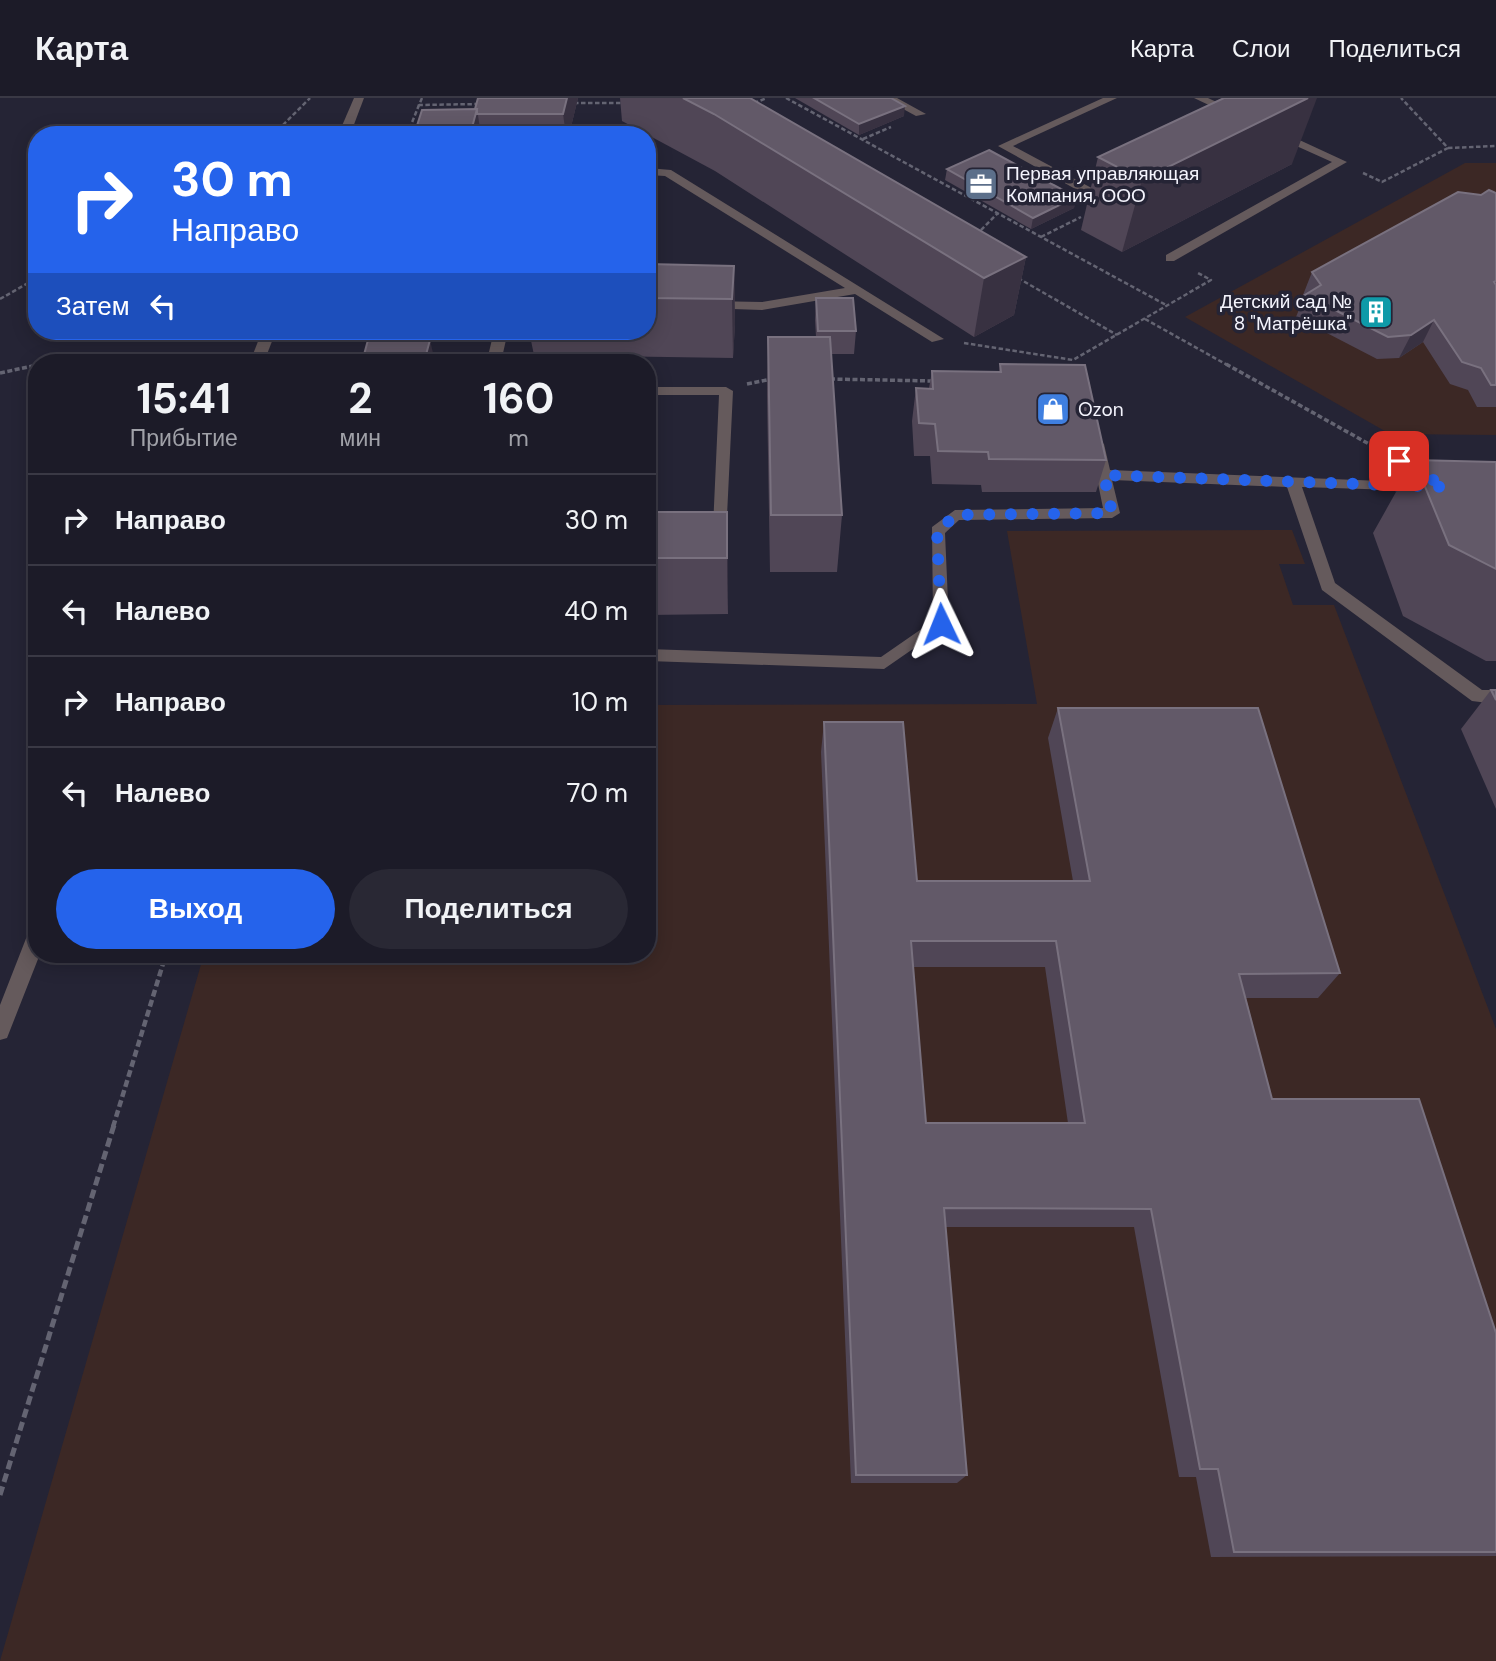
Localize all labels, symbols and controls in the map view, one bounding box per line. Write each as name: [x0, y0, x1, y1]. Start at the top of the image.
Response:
text: Карта: [35, 27, 128, 70]
text: Карта: [1130, 33, 1194, 64]
text: Слои: [1232, 33, 1290, 64]
text: Поделиться: [1328, 33, 1461, 64]
text: 30 m: [171, 147, 293, 211]
icon: right: [56, 154, 147, 245]
place label: Первая управляющая Компания, ООО: [1006, 161, 1199, 208]
office icon: Первая управляющая Компания, ООО: [962, 165, 1000, 203]
text: Направо: [171, 209, 299, 251]
icon: left: [144, 287, 182, 325]
text: Затем: [56, 289, 130, 323]
place label: Детский сад № 8 "Матрёшка": [1220, 289, 1352, 336]
building icon: Детский сад № 8 "Матрёшка": [1357, 293, 1395, 331]
text: 15:41: [136, 371, 231, 426]
text: 2: [348, 371, 372, 426]
text: 160: [483, 371, 554, 426]
shop icon: Ozon: [1034, 390, 1072, 428]
place label: Ozon: [1078, 397, 1124, 422]
text: Прибытие: [130, 423, 238, 453]
text: мин: [340, 423, 381, 453]
text: m: [508, 423, 529, 453]
pin: [1369, 431, 1429, 491]
icon: arrive: [1380, 442, 1418, 480]
icon: right: [56, 501, 94, 539]
text: Направо: [115, 503, 226, 537]
text: 30 m: [565, 503, 628, 537]
position arrow: [904, 587, 978, 661]
icon: left: [56, 592, 94, 630]
text: Налево: [115, 594, 210, 628]
text: 40 m: [564, 594, 628, 628]
icon: right: [56, 683, 94, 721]
text: Направо: [115, 685, 226, 719]
text: 10 m: [572, 685, 628, 719]
icon: left: [56, 774, 94, 812]
text: Налево: [115, 776, 210, 810]
text: 70 m: [567, 776, 628, 810]
button: Выход: [56, 869, 335, 949]
button: Поделиться: [349, 869, 628, 949]

